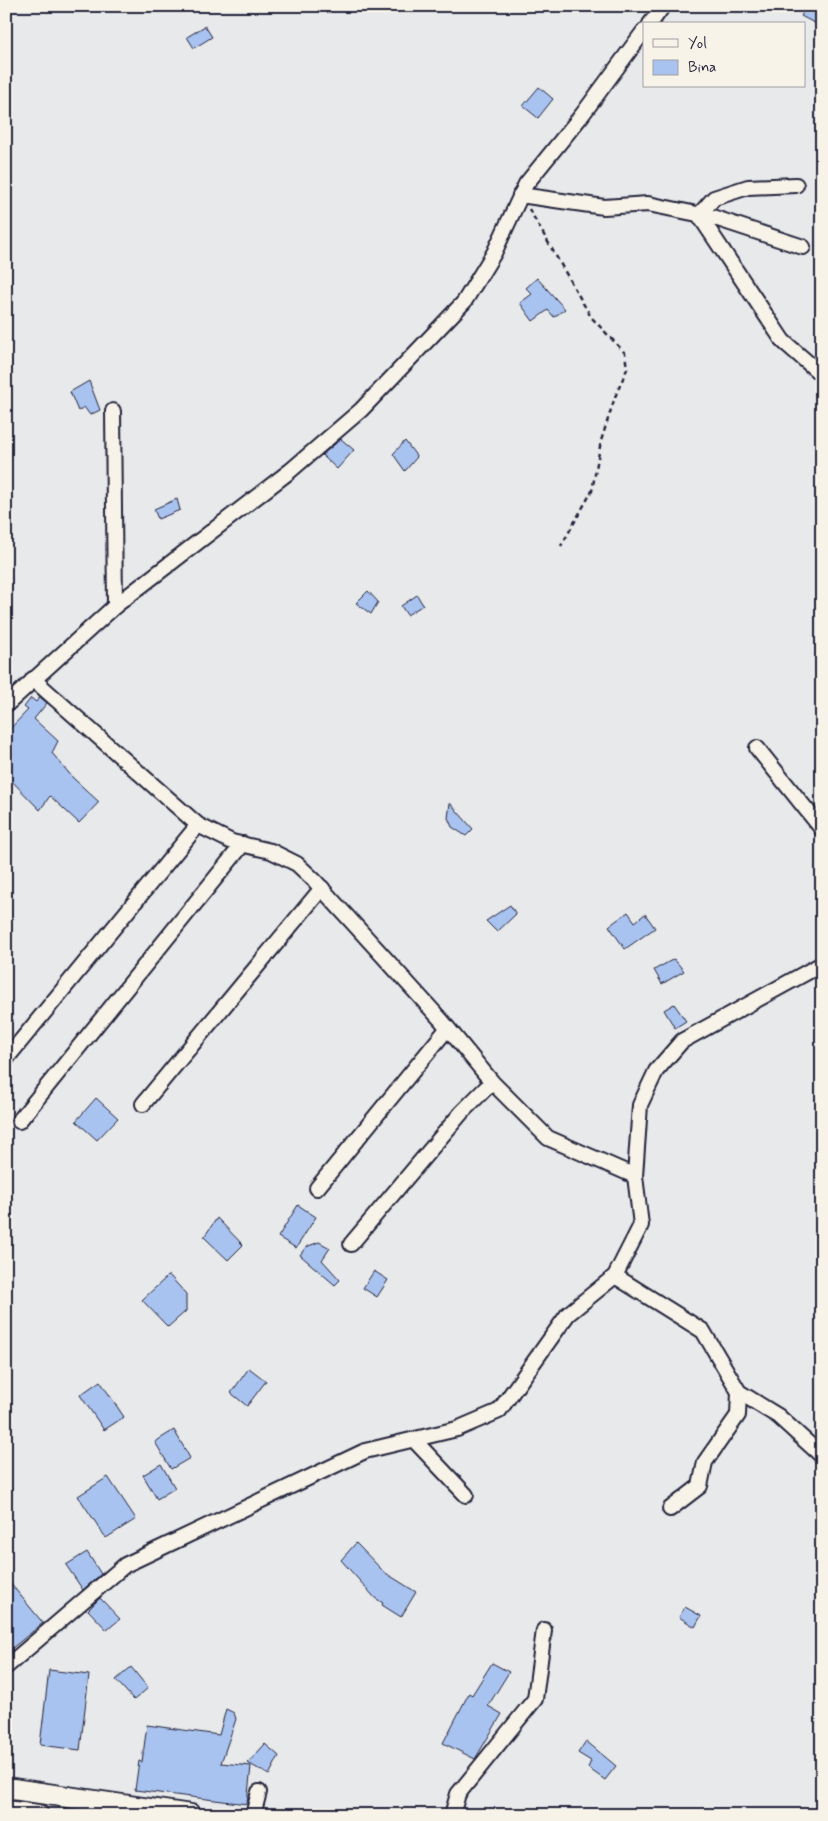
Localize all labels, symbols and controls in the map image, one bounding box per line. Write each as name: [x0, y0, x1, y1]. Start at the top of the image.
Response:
legend: [643, 22, 806, 88]
text: Yol: [688, 34, 707, 54]
text: Bina: [688, 58, 716, 78]

